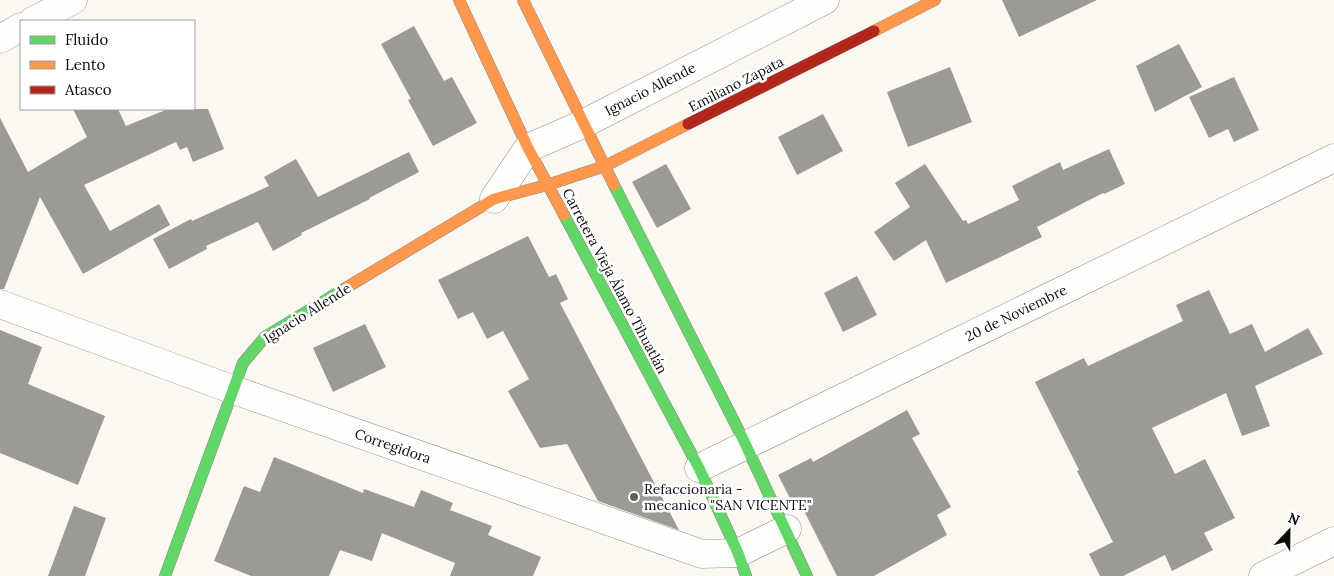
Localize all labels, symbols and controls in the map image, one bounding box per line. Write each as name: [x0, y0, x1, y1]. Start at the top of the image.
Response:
legend: [20, 20, 195, 110]
text: Fluido: [65, 30, 108, 49]
street label: Emiliano Zapata: [685, 52, 787, 116]
text: Lento: [65, 55, 106, 74]
street label: Ignacio Allende: [602, 58, 699, 120]
text: Atasco: [64, 80, 112, 99]
street label: Carretera Vieja Álamo Tihuatlán: [558, 185, 672, 377]
street label: Ignacio Allende: [260, 279, 354, 347]
street label: 20 de Noviembre: [962, 280, 1070, 345]
street label: Corregidora: [353, 425, 433, 467]
place label: Refaccionaria - mecanico "SAN VICENTE": [644, 480, 812, 514]
marker: Refaccionaria - mecanico "SAN VICENTE": [628, 491, 640, 503]
north arrow: [1264, 506, 1314, 556]
text: N: [1285, 509, 1302, 529]

